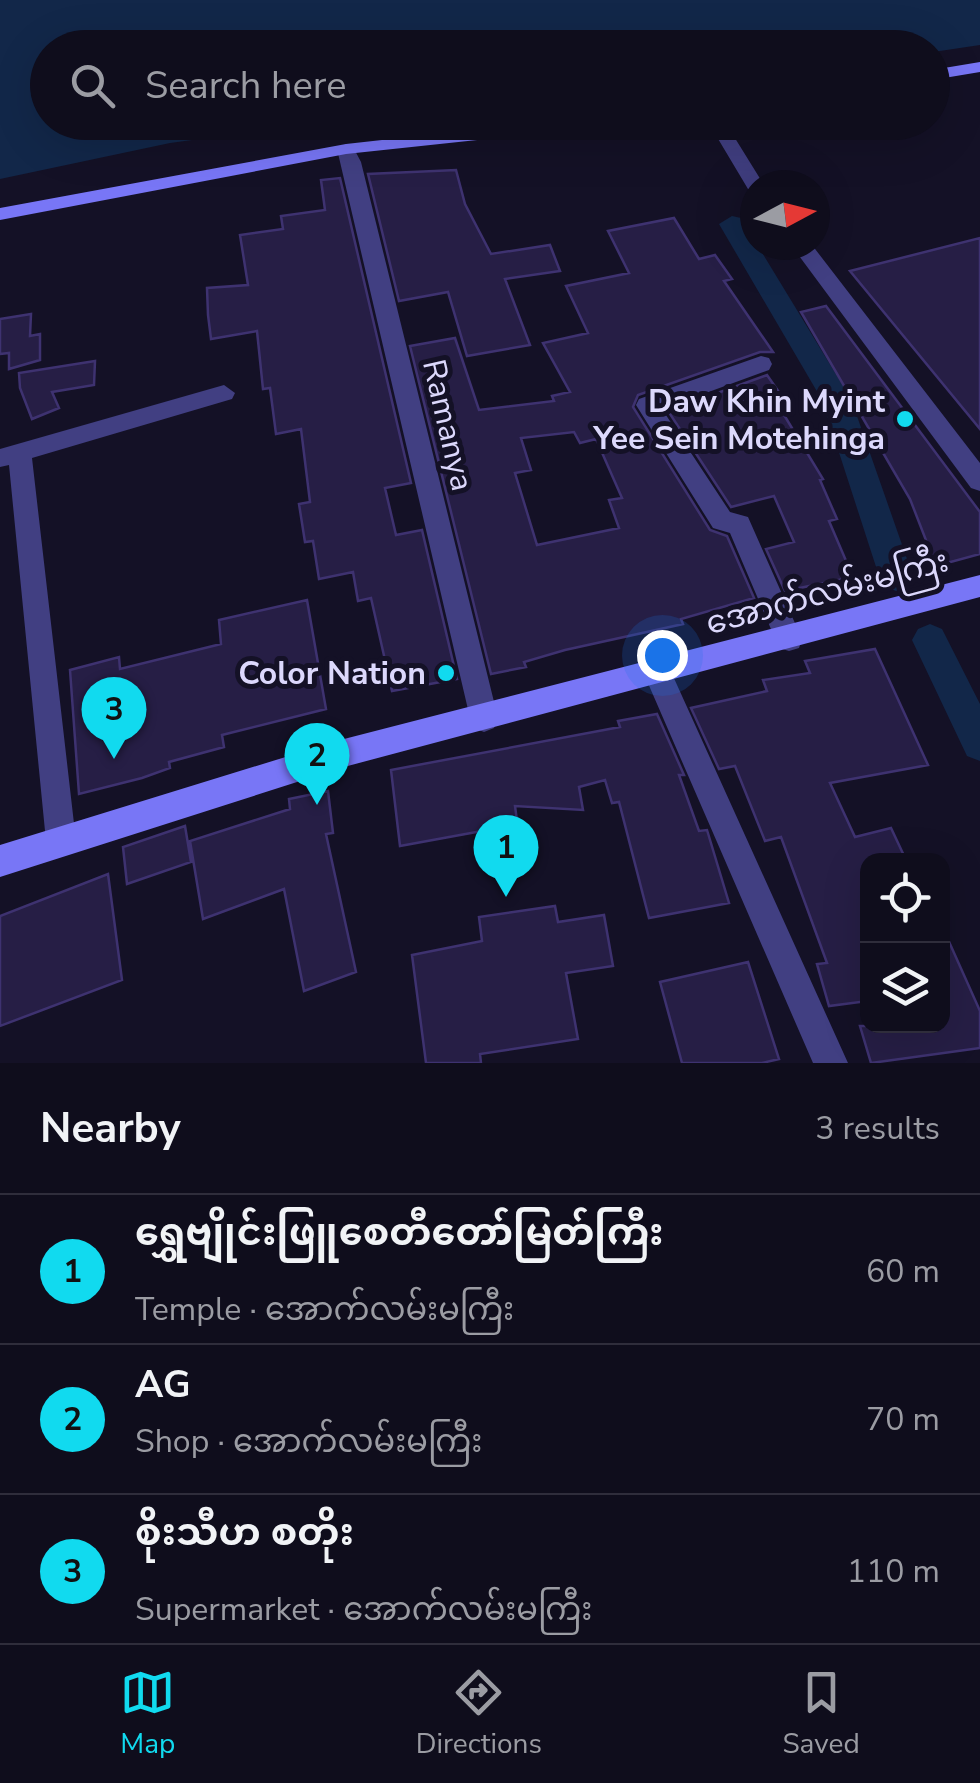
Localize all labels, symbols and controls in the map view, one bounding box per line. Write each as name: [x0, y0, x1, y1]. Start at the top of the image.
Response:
search box: [30, 30, 950, 140]
icon: search: [65, 58, 120, 113]
text: Search here: [145, 60, 346, 111]
north arrow: [740, 170, 830, 260]
street label: Ramanya: [412, 355, 484, 495]
place label: Daw Khin Myint Yee Sein Motehinga: [593, 380, 886, 460]
marker: Daw Khin Myint Yee Sein Motehinga: [894, 408, 916, 430]
street label: အောက်လမ်းမကြီး: [701, 537, 954, 649]
your location: [637, 630, 688, 681]
place label: Color Nation: [238, 652, 426, 695]
marker: Color Nation: [435, 662, 457, 684]
pin: 3: [82, 676, 146, 759]
pin: 2: [284, 722, 350, 805]
pin: 1: [474, 814, 538, 897]
map controls: [860, 853, 950, 1033]
button: locate: [860, 853, 950, 943]
button: layers: [860, 943, 950, 1033]
text: Nearby: [40, 1100, 181, 1157]
text: 3 results: [815, 1107, 940, 1150]
text: ရွှေဗျိုင်းဖြူစေတီတော်မြတ်ကြီး: [135, 1207, 664, 1258]
text: 1: [63, 1250, 82, 1293]
text: 60 m: [866, 1250, 940, 1293]
text: Temple · အောက်လမ်းမကြီး: [135, 1288, 514, 1331]
text: AG: [135, 1359, 191, 1410]
text: 2: [63, 1398, 82, 1441]
text: 70 m: [866, 1398, 940, 1441]
text: Shop · အောက်လမ်းမကြီး: [135, 1420, 482, 1463]
text: စိုးသီဟ စတိုး: [135, 1507, 354, 1558]
text: 3: [63, 1550, 82, 1593]
text: 110 m: [847, 1550, 940, 1593]
text: Supermarket · အောက်လမ်းမကြီး: [135, 1588, 592, 1631]
tab: Map: [120, 1665, 175, 1763]
tab: Directions: [416, 1665, 542, 1763]
tab: Saved: [782, 1665, 860, 1763]

